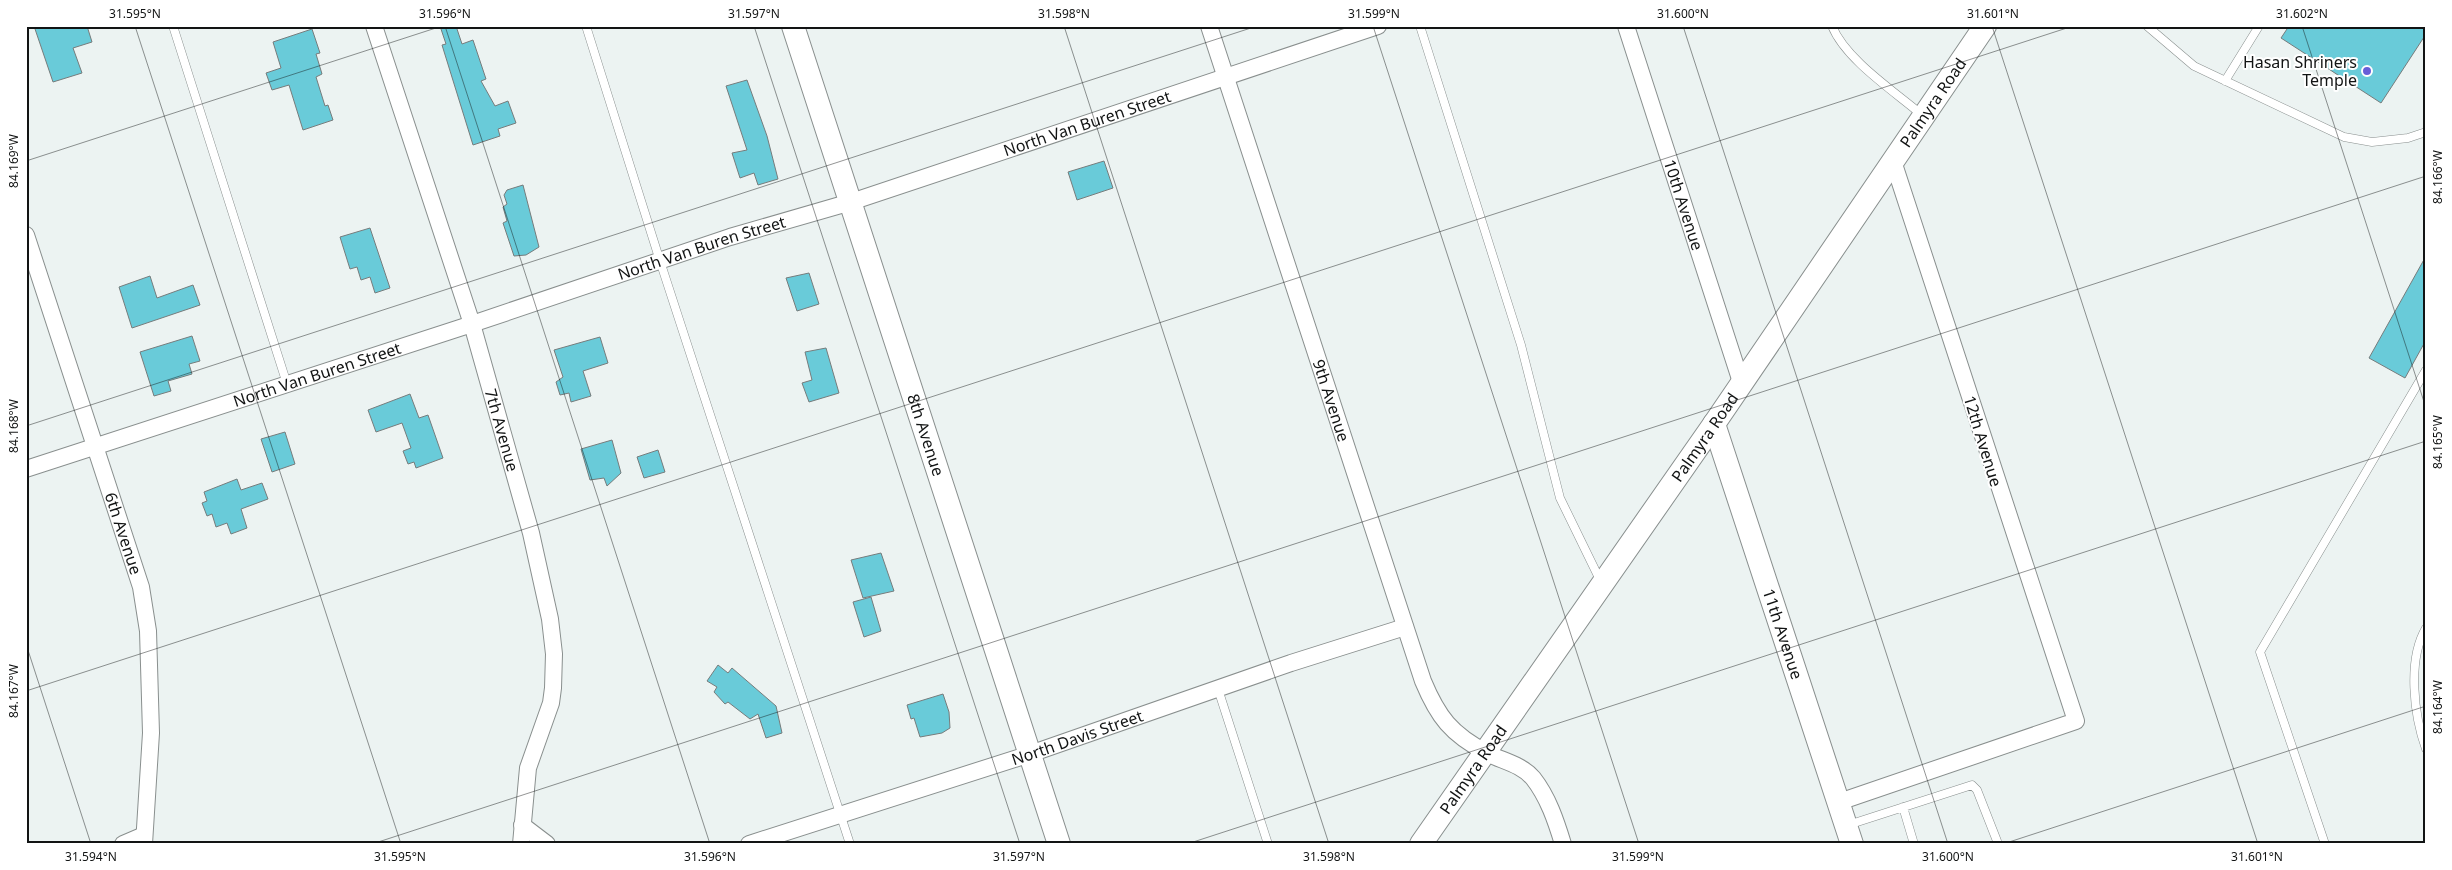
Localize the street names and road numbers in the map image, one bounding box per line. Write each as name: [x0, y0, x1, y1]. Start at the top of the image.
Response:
street label: Palmyra Road: [1895, 53, 1971, 152]
street label: North Van Buren Street: [1000, 85, 1174, 161]
street label: 10th Avenue: [1659, 157, 1709, 253]
street label: North Van Buren Street: [615, 210, 788, 285]
street label: North Van Buren Street: [230, 337, 404, 412]
street label: 9th Avenue: [1308, 357, 1355, 444]
street label: 7th Avenue: [480, 386, 524, 474]
street label: Palmyra Road: [1666, 388, 1743, 486]
street label: 8th Avenue: [902, 391, 950, 479]
street label: 12th Avenue: [1959, 393, 2007, 489]
street label: 6th Avenue: [100, 490, 147, 577]
street label: 11th Avenue: [1758, 586, 1808, 682]
street label: North Davis Street: [1009, 704, 1146, 770]
street label: Palmyra Road: [1434, 720, 1512, 818]

